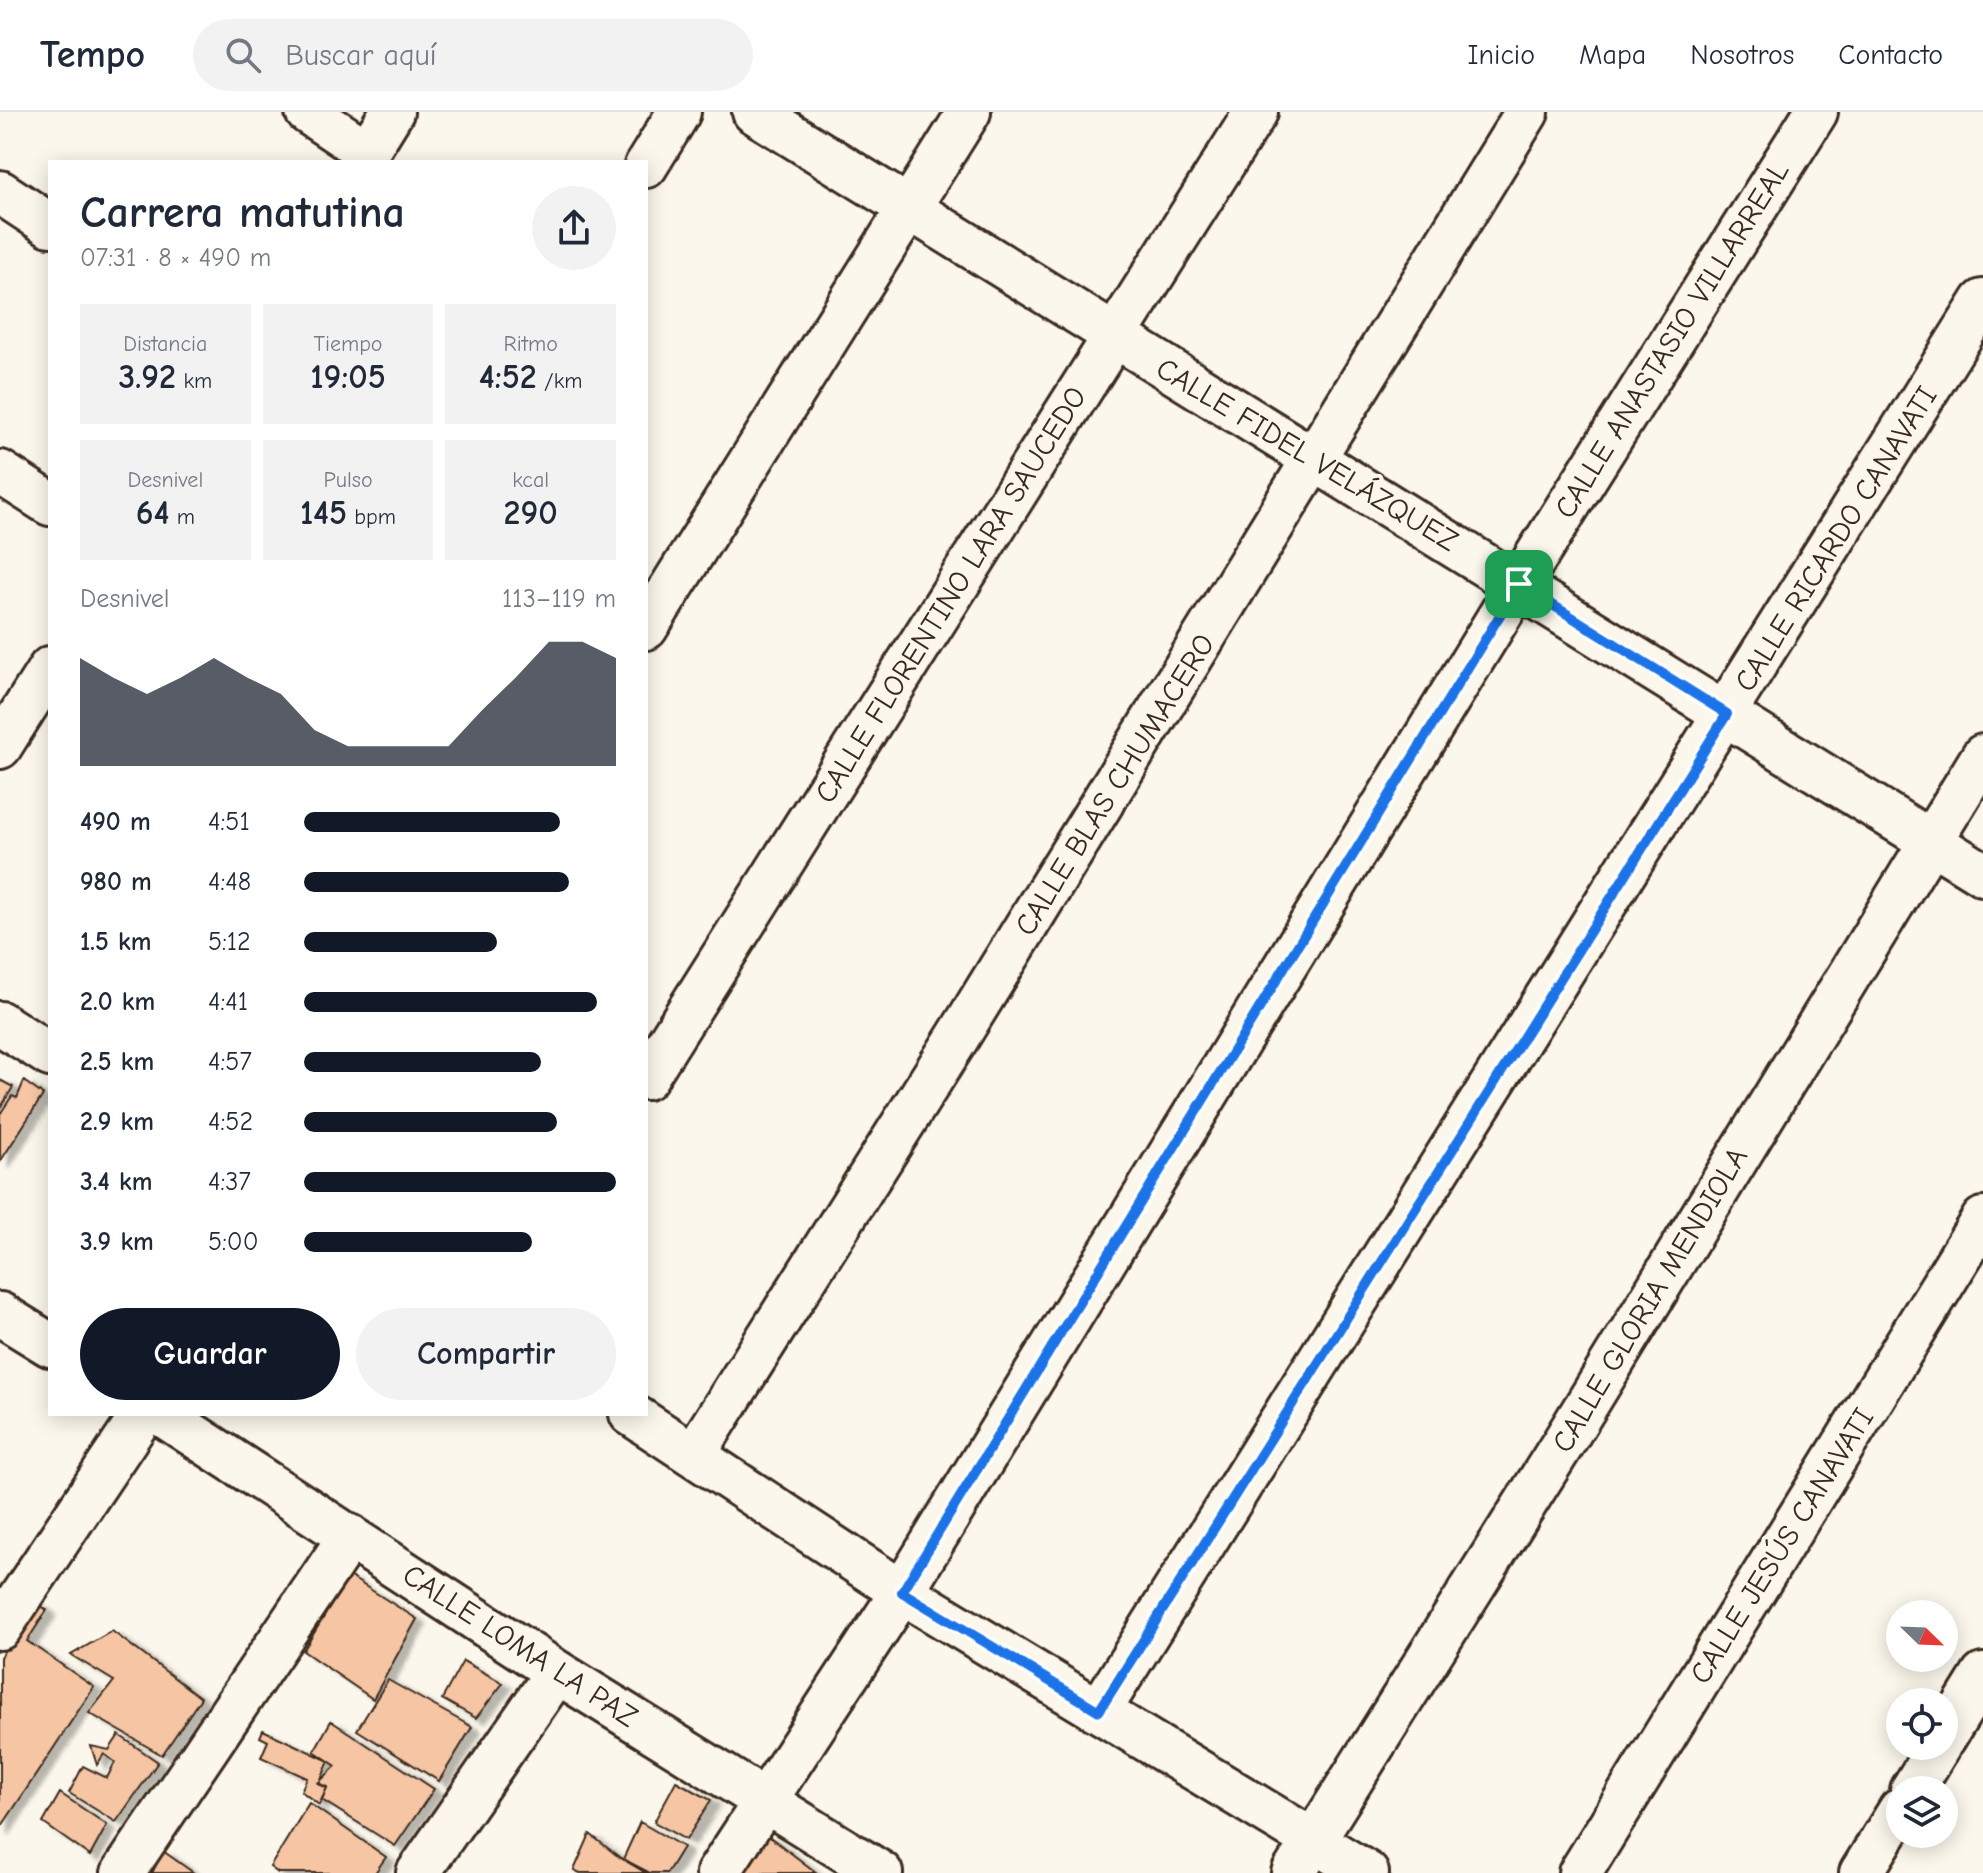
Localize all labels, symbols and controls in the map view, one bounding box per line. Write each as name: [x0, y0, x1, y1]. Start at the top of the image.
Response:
search box: [193, 19, 753, 91]
text: Tempo: [40, 33, 145, 77]
icon: search: [221, 33, 265, 77]
text: Buscar aquí: [285, 38, 437, 73]
text: Inicio: [1468, 39, 1535, 71]
text: Mapa: [1579, 39, 1646, 71]
text: Nosotros: [1690, 39, 1794, 71]
text: Contacto: [1838, 39, 1943, 71]
street label: CALLE ANASTASIO VILLARREAL: [1547, 155, 1797, 525]
button: share: [532, 186, 616, 270]
text: Carrera matutina: [80, 187, 405, 238]
text: 07:31 · 8 × 490 m: [80, 243, 271, 273]
text: Distancia: [123, 331, 207, 357]
text: Tiempo: [313, 331, 383, 357]
text: Ritmo: [504, 331, 558, 357]
street label: CALLE FIDEL VELÁZQUEZ: [1150, 350, 1465, 559]
text: 3.92: [118, 357, 176, 397]
text: 19:05: [310, 357, 386, 397]
text: 4:52: [479, 357, 537, 397]
text: km: [176, 368, 212, 394]
text: /km: [537, 368, 583, 394]
street label: CALLE RICARDO CANAVATI: [1728, 380, 1944, 698]
street label: CALLE FLORENTINO LARA SAUCEDO: [808, 381, 1094, 809]
text: Desnivel: [127, 467, 203, 493]
text: Pulso: [323, 467, 373, 493]
text: kcal: [512, 467, 549, 493]
text: 64: [136, 493, 169, 533]
text: 145: [300, 493, 347, 533]
text: 290: [504, 493, 558, 533]
text: m: [169, 504, 195, 530]
text: bpm: [347, 504, 396, 530]
pin: [1485, 550, 1553, 618]
icon: arrive: [1497, 562, 1541, 606]
text: Desnivel: [80, 584, 170, 614]
text: 113–119 m: [502, 584, 616, 614]
street label: CALLE BLAS CHUMACERO: [1008, 628, 1222, 942]
text: 490 m: [80, 807, 151, 837]
text: 4:51: [208, 807, 250, 837]
text: 980 m: [80, 867, 152, 897]
text: 4:48: [208, 867, 251, 897]
text: 1.5 km: [80, 927, 151, 957]
text: 5:12: [208, 927, 251, 957]
text: 2.0 km: [80, 987, 155, 1017]
text: 4:41: [208, 987, 248, 1017]
text: 2.5 km: [80, 1047, 154, 1077]
text: 4:57: [208, 1047, 252, 1077]
text: 2.9 km: [80, 1107, 154, 1137]
text: 4:52: [208, 1107, 253, 1137]
street label: CALLE GLORIA MENDIOLA: [1545, 1141, 1755, 1459]
text: 3.4 km: [80, 1167, 152, 1197]
text: 4:37: [208, 1167, 251, 1197]
text: 3.9 km: [80, 1227, 154, 1257]
text: 5:00: [208, 1227, 258, 1257]
button: Guardar: [80, 1308, 340, 1400]
button: Compartir: [356, 1308, 616, 1400]
street label: CALLE JESÚS CANAVATI: [1682, 1401, 1881, 1690]
street label: CALLE LOMA LA PAZ: [396, 1557, 644, 1735]
north arrow: [1886, 1600, 1958, 1672]
map controls: [1886, 1600, 1958, 1848]
button: locate: [1886, 1688, 1958, 1760]
button: layers: [1886, 1776, 1958, 1848]

